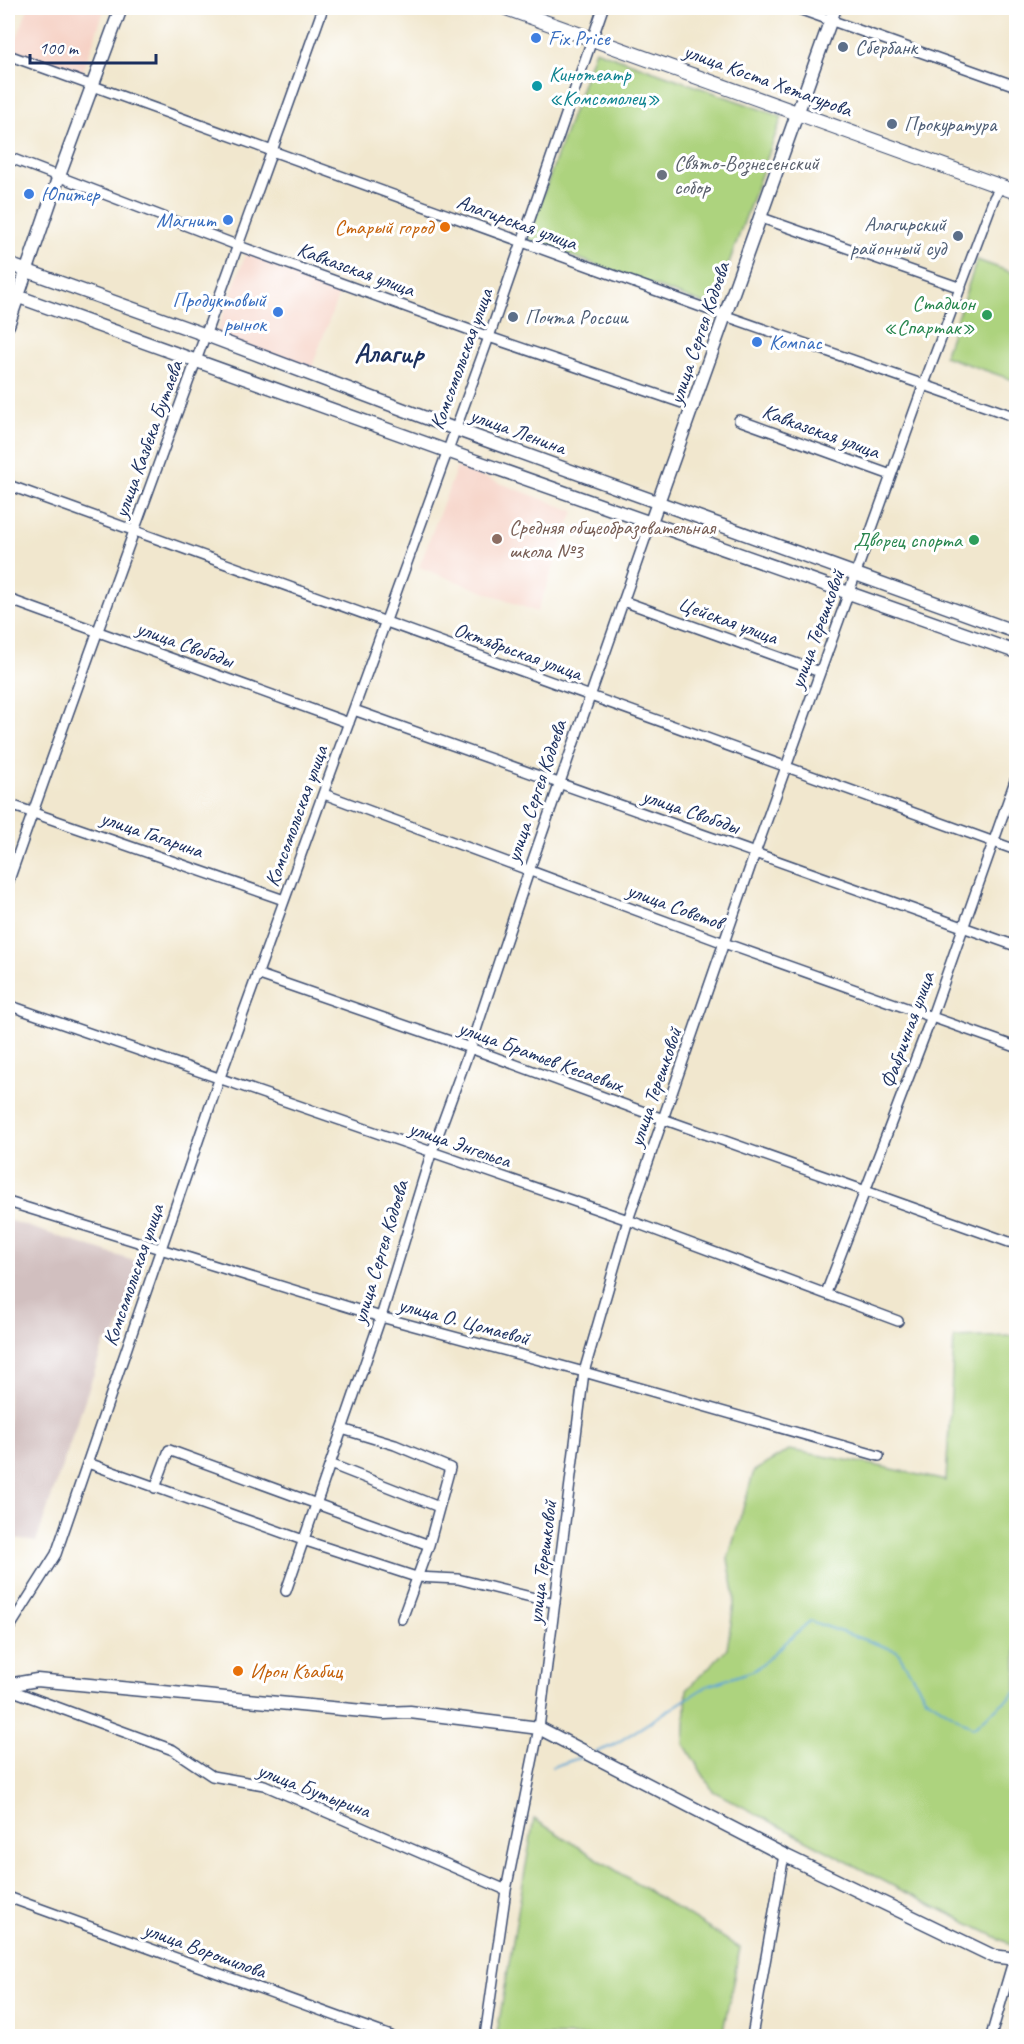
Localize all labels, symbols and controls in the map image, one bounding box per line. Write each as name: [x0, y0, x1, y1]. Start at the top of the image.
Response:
place label: Fix Price: [548, 25, 611, 51]
scale bar: [30, 27, 156, 65]
marker: Fix Price: [529, 31, 543, 45]
place label: Сбербанк: [855, 34, 920, 60]
text: 100 m: [39, 37, 80, 59]
street label: улица Коста Хетагурова: [679, 37, 857, 123]
marker: Сбербанк: [836, 40, 850, 54]
place label: Кинотеатр «Комсомолец»: [549, 61, 660, 111]
marker: Кинотеатр «Комсомолец»: [530, 79, 544, 93]
place label: Прокуратура: [904, 111, 998, 137]
marker: Прокуратура: [885, 117, 899, 131]
place label: Свято-Вознесенский собор: [674, 150, 820, 200]
marker: Свято-Вознесенский собор: [655, 168, 669, 182]
place label: Юпитер: [41, 181, 102, 207]
marker: Юпитер: [22, 187, 36, 201]
street label: Алагирская улица: [453, 188, 582, 256]
place label: Магнит: [156, 207, 217, 233]
place label: Алагирский районный суд: [850, 211, 948, 261]
marker: Магнит: [221, 213, 235, 227]
place label: Старый город: [334, 214, 435, 240]
marker: Старый город: [438, 220, 452, 234]
marker: Алагирский районный суд: [951, 229, 965, 243]
street label: Кавказская улица: [294, 236, 420, 303]
street label: улица Сергея Кодоева: [662, 257, 736, 409]
street label: Комсомольская улица: [423, 284, 499, 433]
place label: Продуктовый рынок: [172, 287, 268, 337]
place label: Стадион «Спартак»: [883, 290, 976, 340]
place label: Почта России: [525, 304, 630, 330]
marker: Продуктовый рынок: [271, 305, 285, 319]
marker: Стадион «Спартак»: [980, 308, 994, 322]
marker: Почта России: [506, 310, 520, 324]
place label: Компас: [769, 329, 823, 355]
marker: Компас: [750, 335, 764, 349]
district label: Алагир: [354, 336, 425, 370]
street label: улица Казбека Бутаева: [107, 355, 189, 523]
street label: Кавказская улица: [759, 398, 885, 465]
street label: улица Ленина: [465, 401, 572, 461]
place label: Средняя общеобразовательная школа №3: [509, 514, 717, 564]
place label: Дворец спорта: [853, 527, 964, 553]
marker: Средняя общеобразовательная школа №3: [490, 532, 504, 546]
marker: Дворец спорта: [967, 533, 981, 547]
street label: улица Терешковой: [783, 565, 851, 694]
street label: Цейская улица: [675, 590, 783, 651]
street label: улица Свободы: [131, 614, 239, 674]
street label: Октябрьская улица: [451, 616, 588, 687]
street label: улица Сергея Кодоева: [499, 715, 573, 867]
street label: Комсомольская улица: [258, 741, 334, 890]
street label: улица Свободы: [637, 782, 745, 840]
street label: улица Гагарина: [96, 804, 208, 864]
street label: улица Советов: [622, 876, 730, 937]
street label: Фабричная улица: [874, 967, 941, 1092]
street label: улица Братьев Кесаевых: [453, 1014, 628, 1098]
street label: улица Терешковой: [622, 1023, 688, 1152]
street label: улица Энгельса: [404, 1114, 516, 1174]
street label: улица Сергея Кодоева: [345, 1175, 415, 1329]
street label: Комсомольская улица: [97, 1199, 170, 1349]
street label: улица О. Цомаевой: [394, 1291, 533, 1351]
street label: улица Терешковой: [521, 1498, 563, 1627]
place label: Ирон Къабиц: [250, 1658, 343, 1684]
marker: Ирон Къабиц: [231, 1664, 245, 1678]
street label: улица Бутырина: [252, 1756, 375, 1824]
street label: улица Ворошилова: [138, 1915, 271, 1985]

